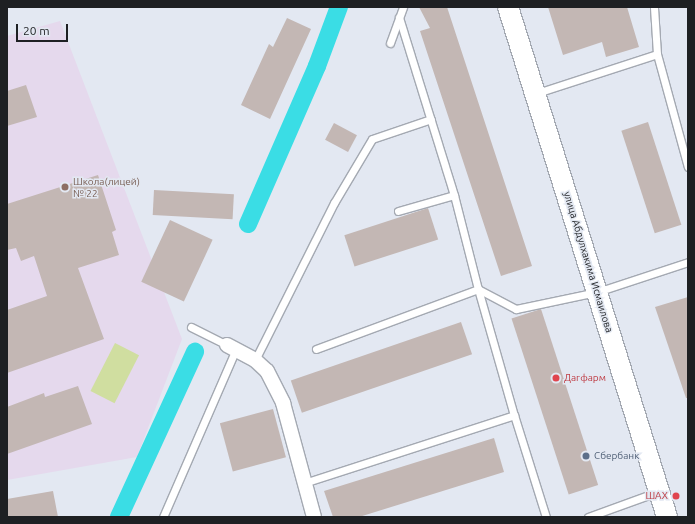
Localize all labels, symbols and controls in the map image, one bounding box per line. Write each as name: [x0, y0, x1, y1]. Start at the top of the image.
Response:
scale bar: [18, 16, 70, 42]
text: 20 m: [23, 24, 50, 37]
place label: Школа(лицей) № 22: [73, 175, 140, 198]
marker: Школа(лицей) № 22: [60, 182, 70, 192]
street label: улица Абдулхакима Исмаилова: [561, 190, 615, 334]
place label: Дагфарм: [564, 372, 606, 384]
marker: Дагфарм: [551, 373, 561, 383]
place label: Сбербанк: [594, 450, 639, 462]
marker: Сбербанк: [581, 451, 591, 461]
place label: ШАХ: [645, 490, 668, 502]
marker: ШАХ: [671, 491, 681, 501]

